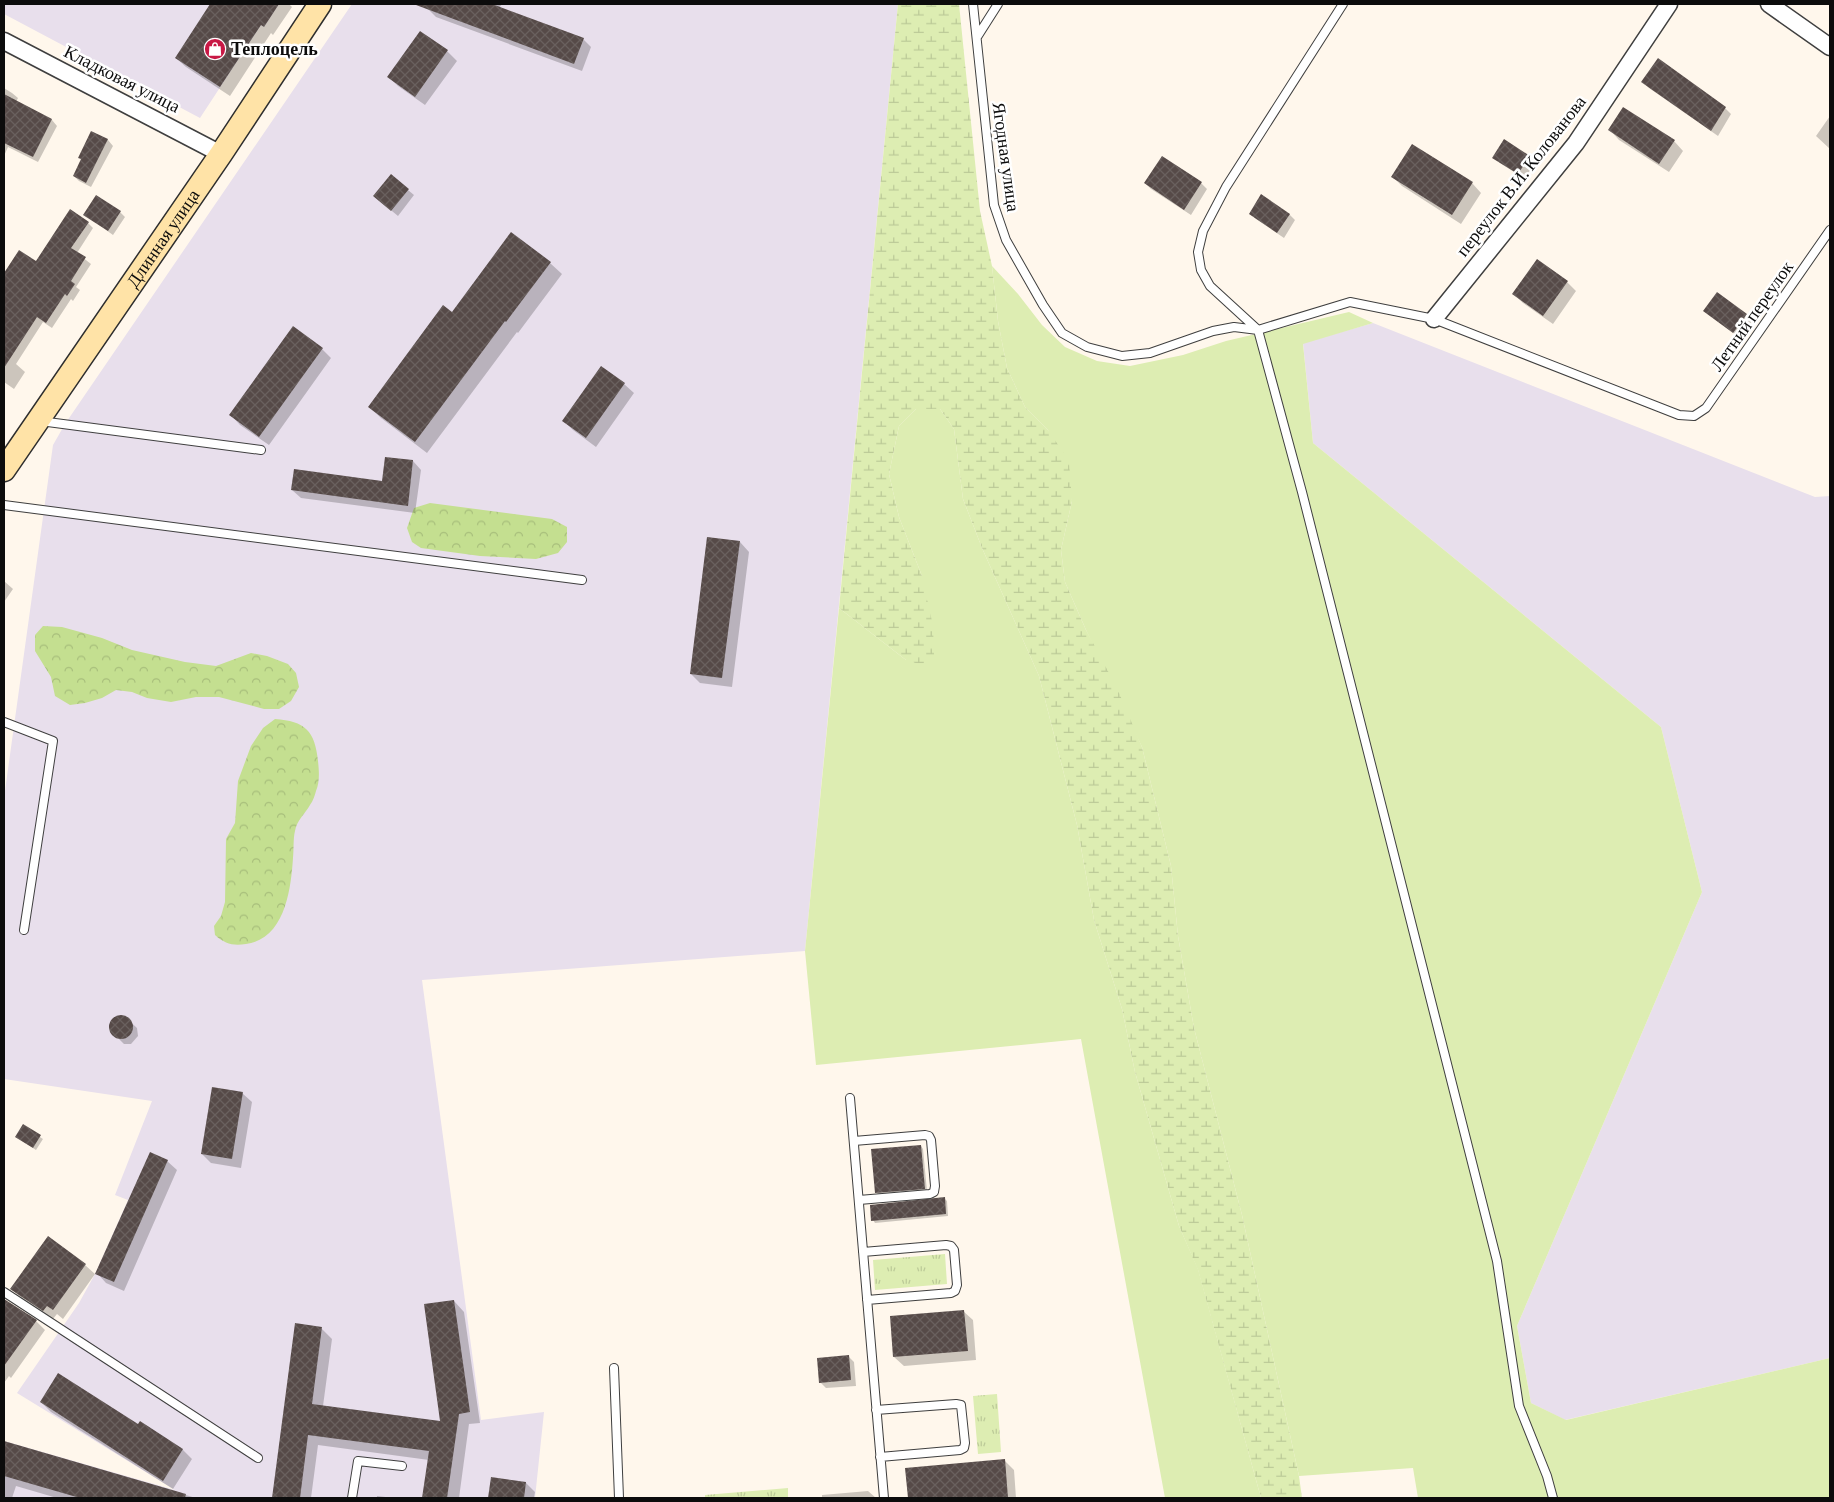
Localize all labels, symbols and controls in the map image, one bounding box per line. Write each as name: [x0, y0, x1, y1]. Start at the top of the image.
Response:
shop icon: Теплоцель: [203, 37, 227, 61]
place label: Теплоцель: [231, 39, 318, 59]
street label: Кладковая улица: [61, 41, 183, 117]
street label: переулок В.И. Колованова: [1452, 92, 1590, 260]
street label: Ягодная улица: [988, 101, 1024, 213]
street label: Длинная улица: [122, 186, 204, 291]
street label: Летний переулок: [1707, 257, 1797, 375]

